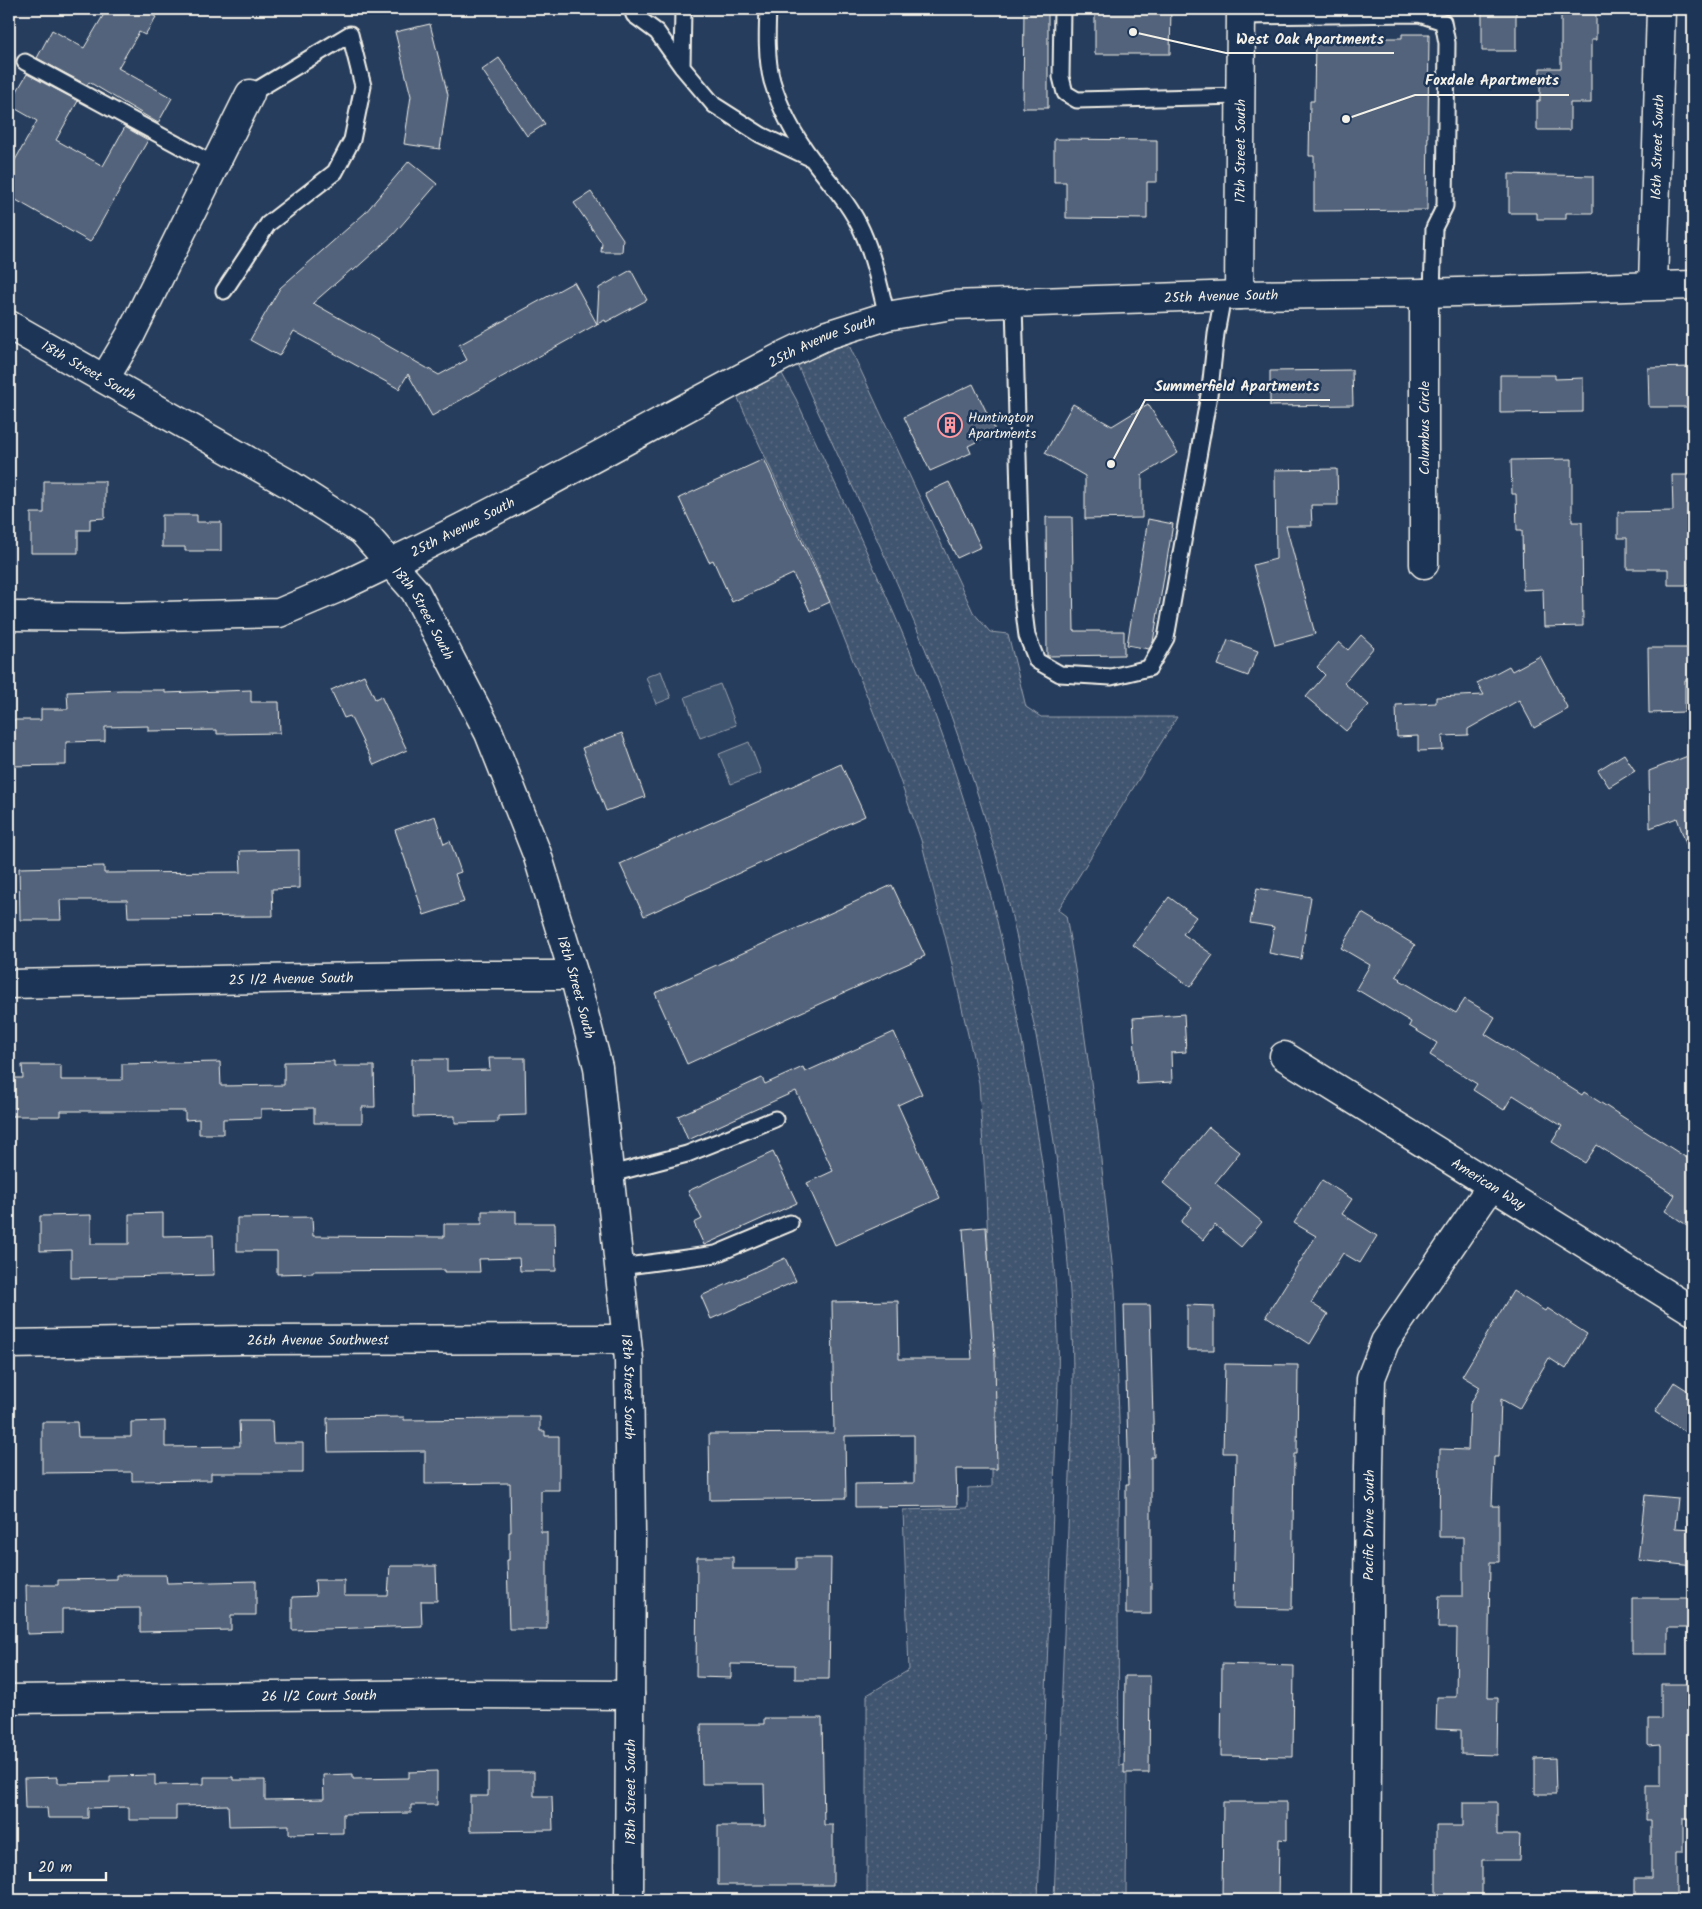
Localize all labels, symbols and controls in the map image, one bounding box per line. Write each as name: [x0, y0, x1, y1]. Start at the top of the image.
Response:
callout: West Oak Apartments: [1226, 23, 1394, 53]
text: West Oak Apartments: [1236, 28, 1384, 52]
callout: Foxdale Apartments: [1415, 65, 1569, 95]
text: Foxdale Apartments: [1425, 69, 1559, 93]
street label: 16th Street South: [1645, 94, 1671, 200]
street label: 17th Street South: [1230, 99, 1252, 203]
street label: 25th Avenue South: [1163, 285, 1278, 310]
street label: 25th Avenue South: [765, 310, 879, 374]
street label: 18th Street South: [37, 336, 140, 407]
callout: Summerfield Apartments: [1145, 370, 1330, 400]
text: Summerfield Apartments: [1155, 375, 1319, 399]
street label: Columbus Circle: [1414, 380, 1436, 475]
place label: Huntington Apartments: [968, 407, 1036, 445]
building icon: Huntington Apartments: [937, 412, 963, 438]
street label: 25th Avenue South: [407, 492, 519, 563]
street label: 18th Street South: [386, 562, 459, 664]
street label: 18th Street South: [551, 933, 600, 1041]
street label: 25 1/2 Avenue South: [228, 967, 354, 992]
street label: American Way: [1447, 1153, 1530, 1216]
street label: 26th Avenue Southwest: [247, 1330, 390, 1352]
street label: 18th Street South: [614, 1333, 640, 1440]
street label: Pacific Drive South: [1358, 1469, 1381, 1581]
street label: 26 1/2 Court South: [261, 1685, 377, 1708]
street label: 18th Street South: [620, 1739, 642, 1845]
scale bar: [30, 1849, 106, 1881]
text: 20 m: [38, 1856, 72, 1880]

